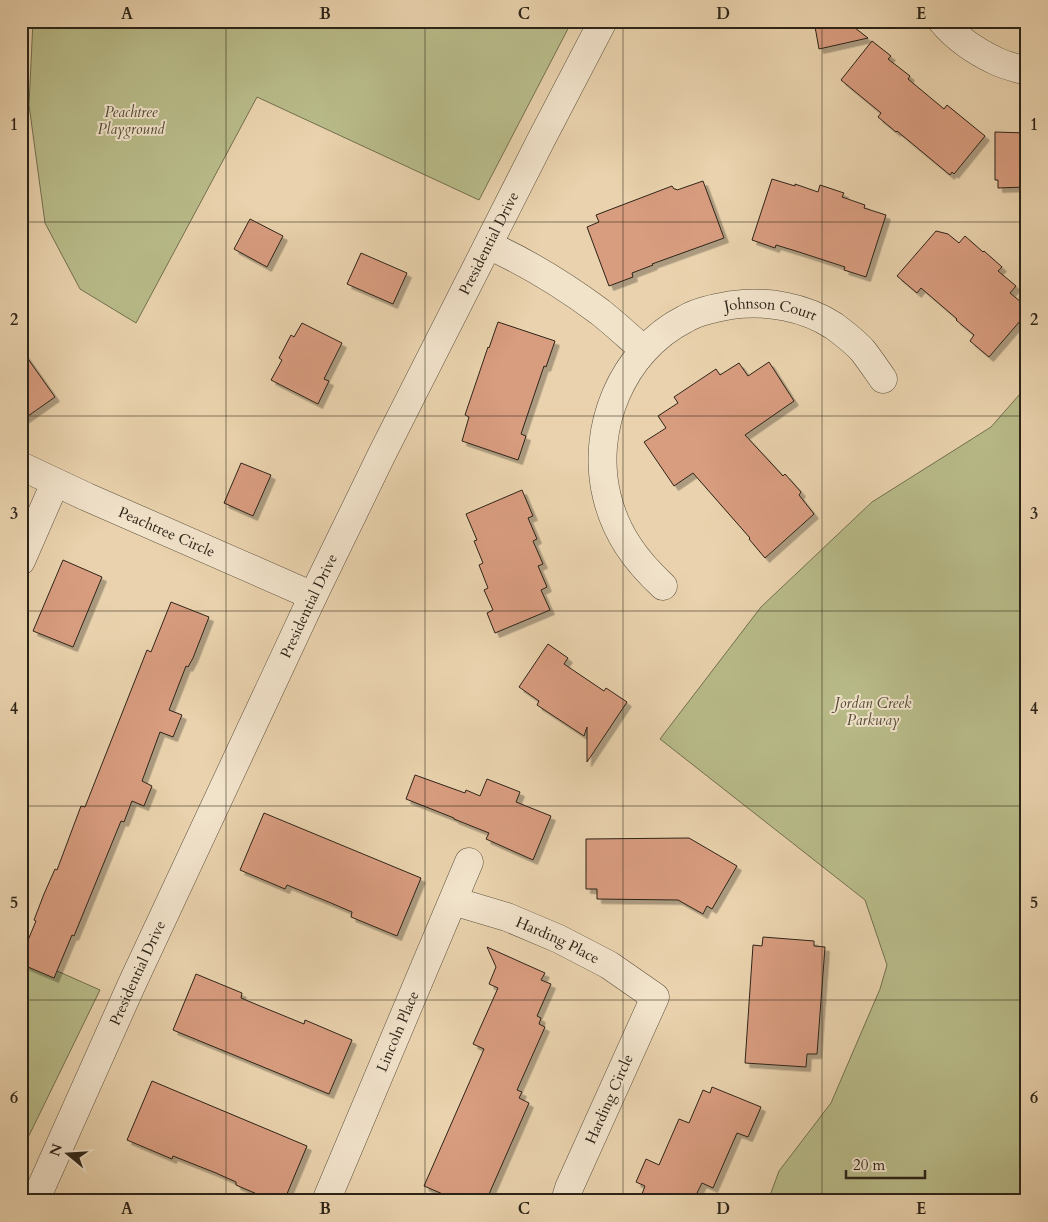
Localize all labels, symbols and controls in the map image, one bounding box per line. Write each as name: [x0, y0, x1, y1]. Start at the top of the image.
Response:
text: A: [121, 3, 133, 25]
text: B: [319, 3, 331, 25]
text: C: [518, 3, 530, 25]
text: D: [716, 3, 730, 25]
text: E: [916, 3, 926, 25]
park label: Peachtree Playground: [97, 102, 165, 139]
text: 1: [10, 114, 18, 136]
text: 1: [1030, 114, 1038, 136]
street label: Presidential Drive: [454, 188, 523, 298]
street label: Johnson Court: [720, 293, 820, 326]
text: 2: [10, 309, 18, 331]
text: 2: [1030, 309, 1038, 331]
street label: Peachtree Circle: [115, 502, 218, 562]
text: 3: [10, 503, 18, 525]
text: 3: [1030, 503, 1038, 525]
street label: Presidential Drive: [275, 550, 342, 661]
park label: Jordan Creek Parkway: [830, 693, 912, 730]
text: 4: [10, 698, 18, 720]
text: 4: [1030, 698, 1038, 720]
text: 5: [10, 892, 18, 914]
text: 5: [1030, 892, 1038, 914]
street label: Harding Place: [513, 912, 603, 968]
street label: Presidential Drive: [105, 917, 170, 1029]
street label: Lincoln Place: [372, 988, 424, 1075]
street label: Harding Circle: [580, 1051, 638, 1147]
text: 6: [10, 1087, 18, 1109]
text: 6: [1030, 1087, 1038, 1109]
north arrow: [42, 1130, 92, 1180]
text: N: [45, 1141, 67, 1159]
scale bar: [846, 1147, 924, 1179]
text: 20 m: [853, 1155, 885, 1175]
text: A: [121, 1198, 133, 1220]
text: B: [319, 1198, 331, 1220]
text: C: [518, 1198, 530, 1220]
text: D: [716, 1198, 730, 1220]
text: E: [916, 1198, 926, 1220]

